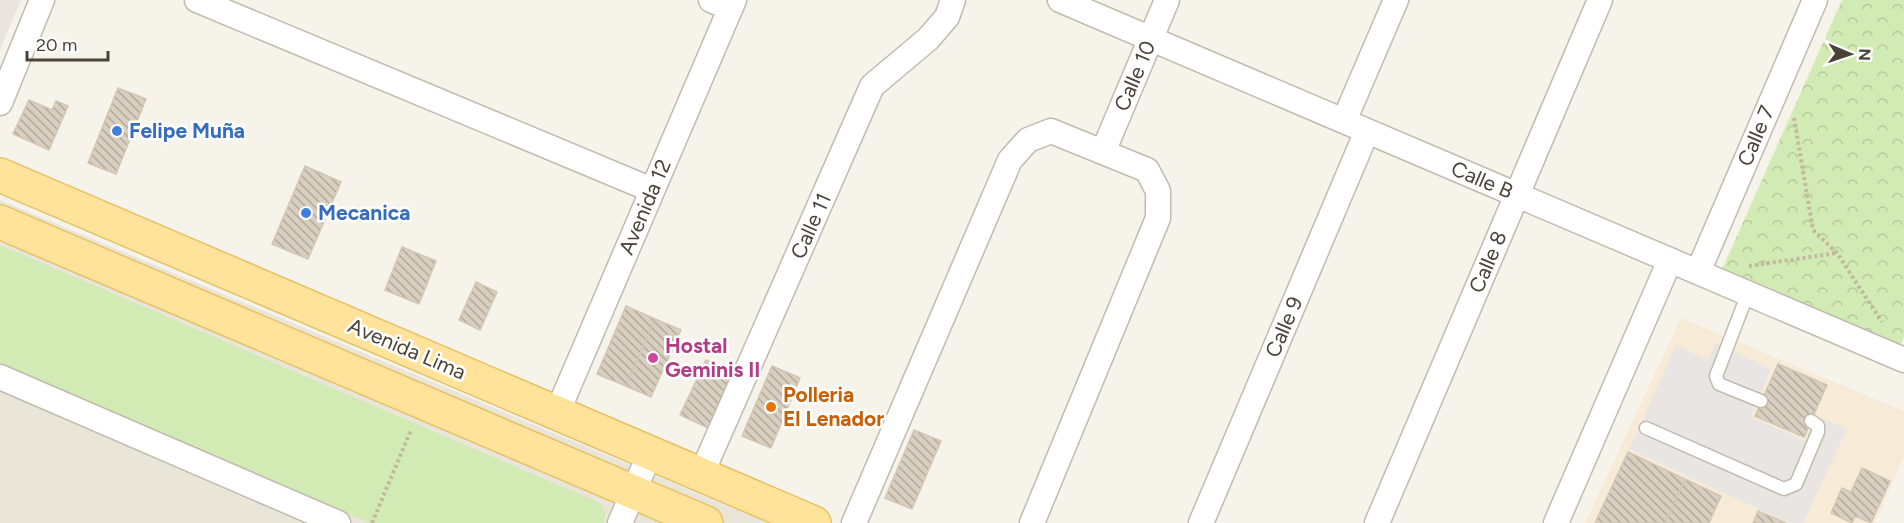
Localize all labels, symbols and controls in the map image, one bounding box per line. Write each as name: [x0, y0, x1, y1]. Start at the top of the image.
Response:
scale bar: [27, 24, 108, 62]
north arrow: [1820, 24, 1880, 84]
text: 20 m: [36, 34, 77, 56]
street label: Calle 10: [1109, 37, 1160, 115]
text: N: [1855, 48, 1874, 61]
street label: Calle 7: [1732, 102, 1779, 170]
place label: Felipe Muña: [129, 118, 245, 143]
marker: Felipe Muña: [110, 124, 124, 138]
street label: Avenida 12: [613, 155, 676, 258]
street label: Calle B: [1448, 155, 1517, 204]
street label: Calle 11: [785, 189, 836, 262]
place label: Mecanica: [318, 200, 410, 225]
marker: Mecanica: [299, 206, 313, 220]
street label: Calle 8: [1463, 227, 1512, 296]
street label: Calle 9: [1260, 293, 1307, 361]
street label: Avenida Lima: [345, 313, 470, 385]
place label: Hostal Geminis II: [665, 333, 760, 382]
marker: Hostal Geminis II: [646, 351, 660, 365]
place label: Polleria El Lenador: [783, 382, 884, 431]
marker: Polleria El Lenador: [764, 400, 778, 414]

